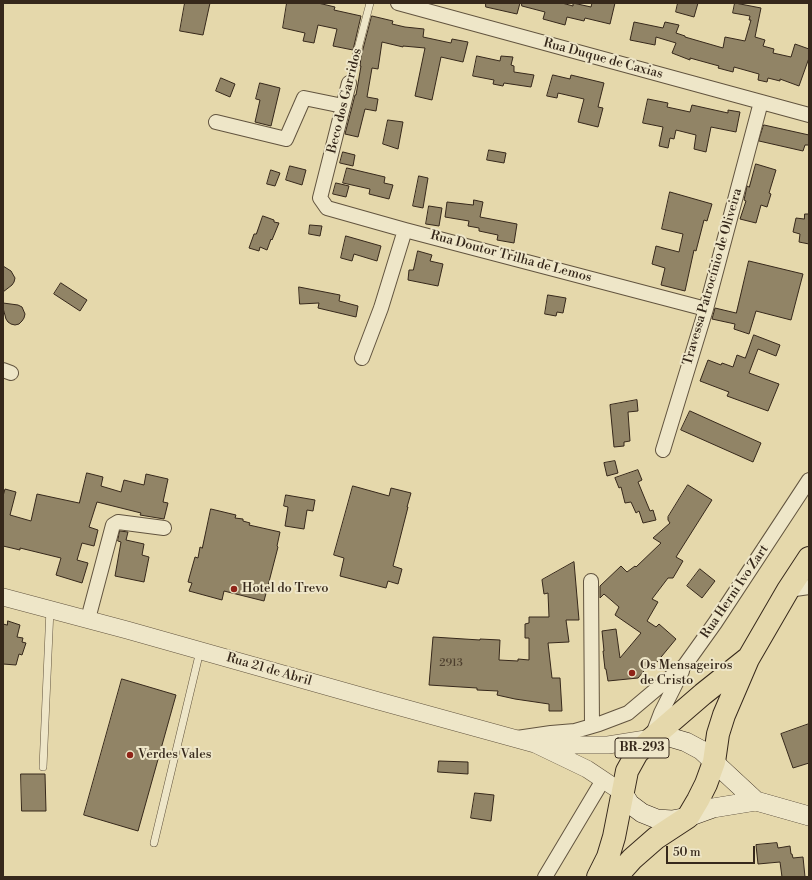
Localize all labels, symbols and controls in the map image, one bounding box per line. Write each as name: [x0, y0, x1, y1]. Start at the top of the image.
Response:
street label: Rua Duque de Caxias: [542, 36, 664, 82]
street label: Beco dos Garridos: [324, 47, 366, 155]
street label: Travessa Patrocínio de Oliveira: [680, 187, 746, 367]
street label: Rua Doutor Trilha de Lemos: [429, 228, 593, 286]
street label: Rua Herni Ivo Zart: [698, 542, 772, 642]
place label: Hotel do Trevo: [242, 581, 329, 597]
marker: Hotel do Trevo: [229, 584, 239, 594]
street label: Rua 21 de Abril: [224, 650, 314, 690]
house number: 2913: [439, 656, 463, 670]
place label: Os Mensageiros de Cristo: [640, 658, 733, 689]
marker: Os Mensageiros de Cristo: [627, 668, 637, 678]
road number: BR-293: [615, 738, 669, 758]
place label: Verdes Vales: [138, 747, 211, 763]
marker: Verdes Vales: [125, 750, 135, 760]
scale bar: [668, 838, 757, 864]
text: 50 m: [673, 845, 701, 860]

